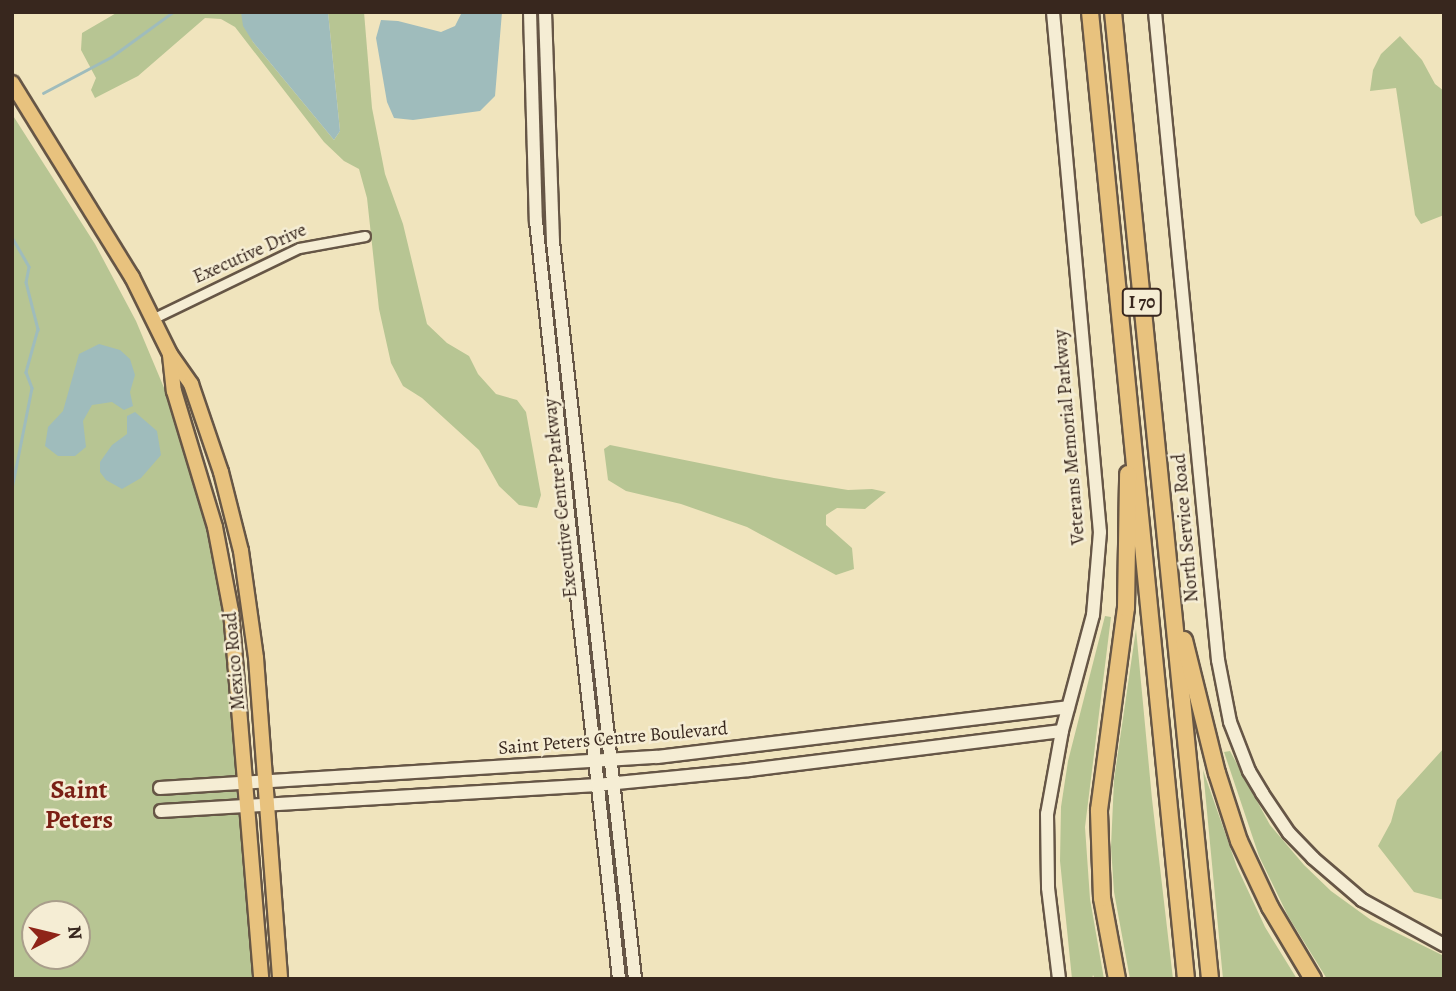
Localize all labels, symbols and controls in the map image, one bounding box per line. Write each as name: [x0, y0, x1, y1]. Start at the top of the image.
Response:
street label: Executive Drive: [190, 219, 310, 289]
road number: I 70: [1121, 288, 1163, 316]
street label: Veterans Memorial Parkway: [1049, 328, 1091, 546]
street label: Executive Centre Parkway: [539, 397, 583, 599]
street label: North Service Road: [1168, 453, 1204, 603]
street label: Mexico Road: [219, 611, 251, 711]
street label: Saint Peters Centre Boulevard: [497, 718, 729, 760]
district label: Saint Peters: [45, 774, 113, 836]
north arrow: [21, 900, 91, 970]
text: N: [61, 924, 89, 941]

